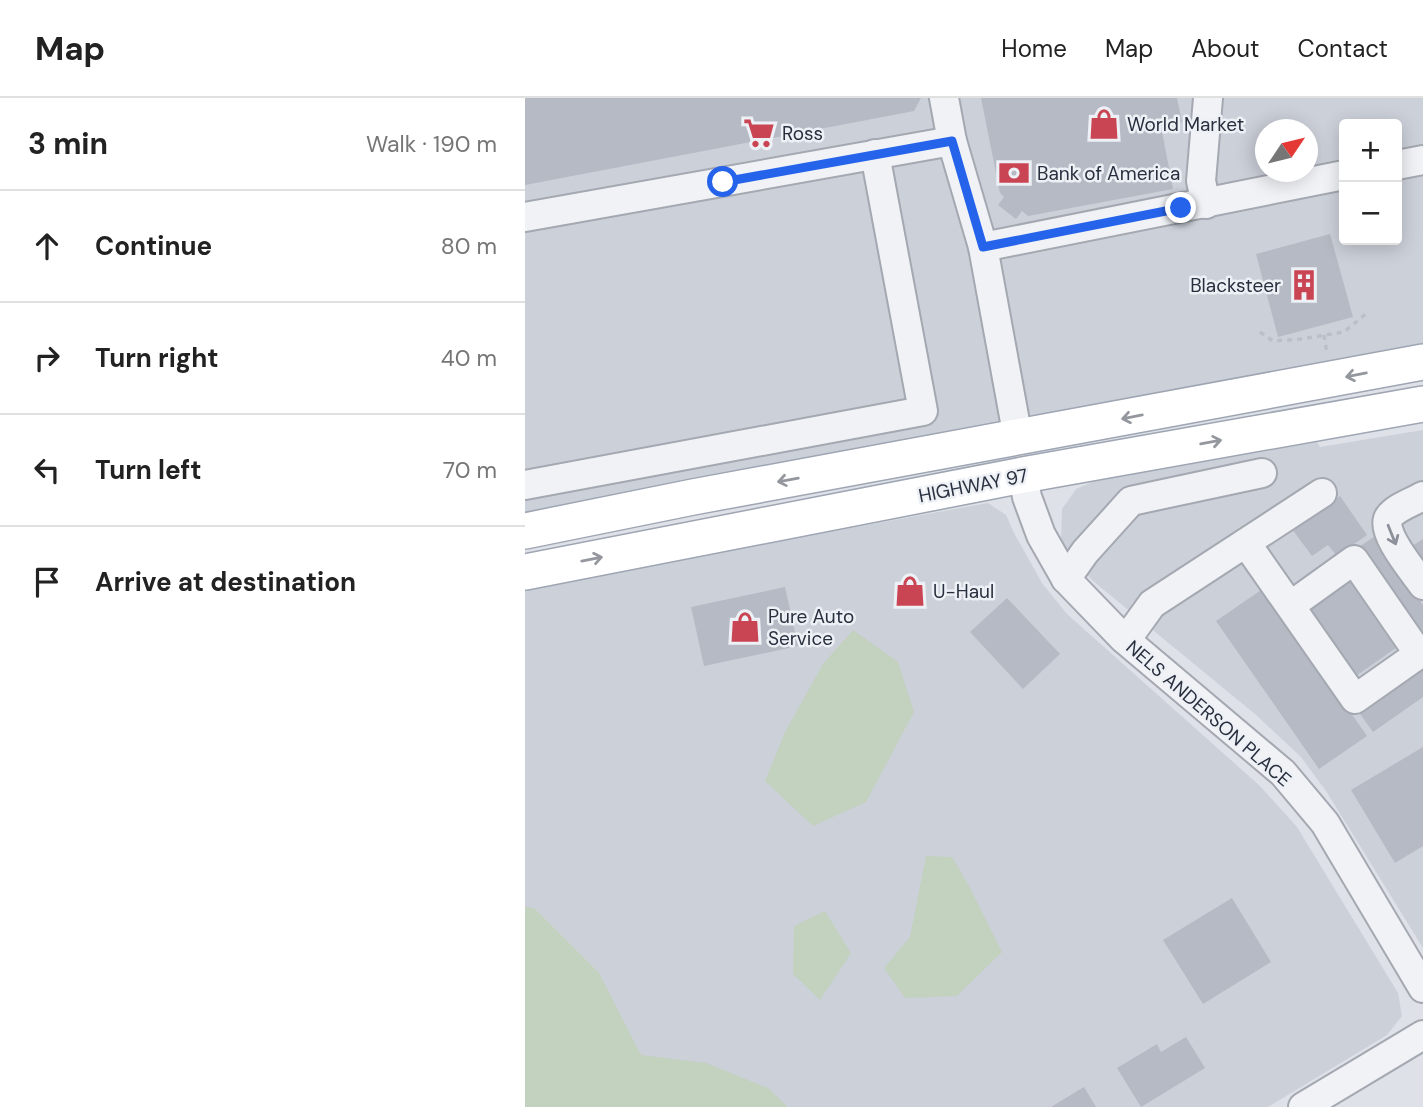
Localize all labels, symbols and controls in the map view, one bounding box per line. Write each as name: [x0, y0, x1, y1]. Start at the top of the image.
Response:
text: Map: [35, 27, 105, 70]
text: Home: [1001, 33, 1067, 64]
text: Map: [1105, 33, 1153, 64]
text: About: [1191, 33, 1260, 64]
text: Contact: [1298, 33, 1388, 64]
shop icon: World Market: [1087, 107, 1121, 141]
place label: World Market: [1127, 112, 1244, 137]
supermarket icon: Ross: [742, 116, 776, 150]
north arrow: [1255, 119, 1318, 182]
map controls: [1339, 119, 1402, 245]
button: +: [1339, 119, 1402, 182]
place label: Ross: [782, 121, 823, 146]
text: 3 min: [28, 124, 108, 163]
text: Walk · 190 m: [366, 129, 497, 159]
bank icon: Bank of America: [997, 156, 1031, 190]
place label: Bank of America: [1037, 161, 1180, 186]
route start: [707, 166, 738, 197]
button: −: [1339, 182, 1402, 245]
route end: [1165, 192, 1196, 223]
icon: ahead: [28, 227, 66, 265]
text: Continue: [95, 229, 212, 263]
text: 80 m: [441, 231, 497, 261]
building icon: Blacksteer: [1287, 268, 1321, 302]
place label: Blacksteer: [1190, 273, 1281, 298]
icon: right: [28, 339, 66, 377]
text: Turn right: [95, 341, 219, 375]
text: 40 m: [441, 343, 497, 373]
one-way arrow: [1345, 368, 1368, 382]
one-way arrow: [1121, 410, 1144, 424]
one-way arrow: [1199, 434, 1222, 448]
icon: left: [28, 451, 66, 489]
text: Turn left: [95, 453, 202, 487]
text: 70 m: [443, 455, 497, 485]
street label: HIGHWAY 97: [916, 463, 1030, 508]
one-way arrow: [777, 474, 800, 487]
one-way arrow: [1386, 524, 1399, 545]
one-way arrow: [580, 552, 603, 566]
icon: arrive: [28, 563, 66, 601]
text: Arrive at destination: [95, 565, 356, 599]
shop icon: U-Haul: [893, 574, 927, 608]
place label: U-Haul: [933, 579, 994, 604]
place label: Pure Auto Service: [768, 604, 854, 651]
shop icon: Pure Auto Service: [728, 610, 762, 644]
street label: NELS ANDERSON PLACE: [1121, 635, 1297, 792]

